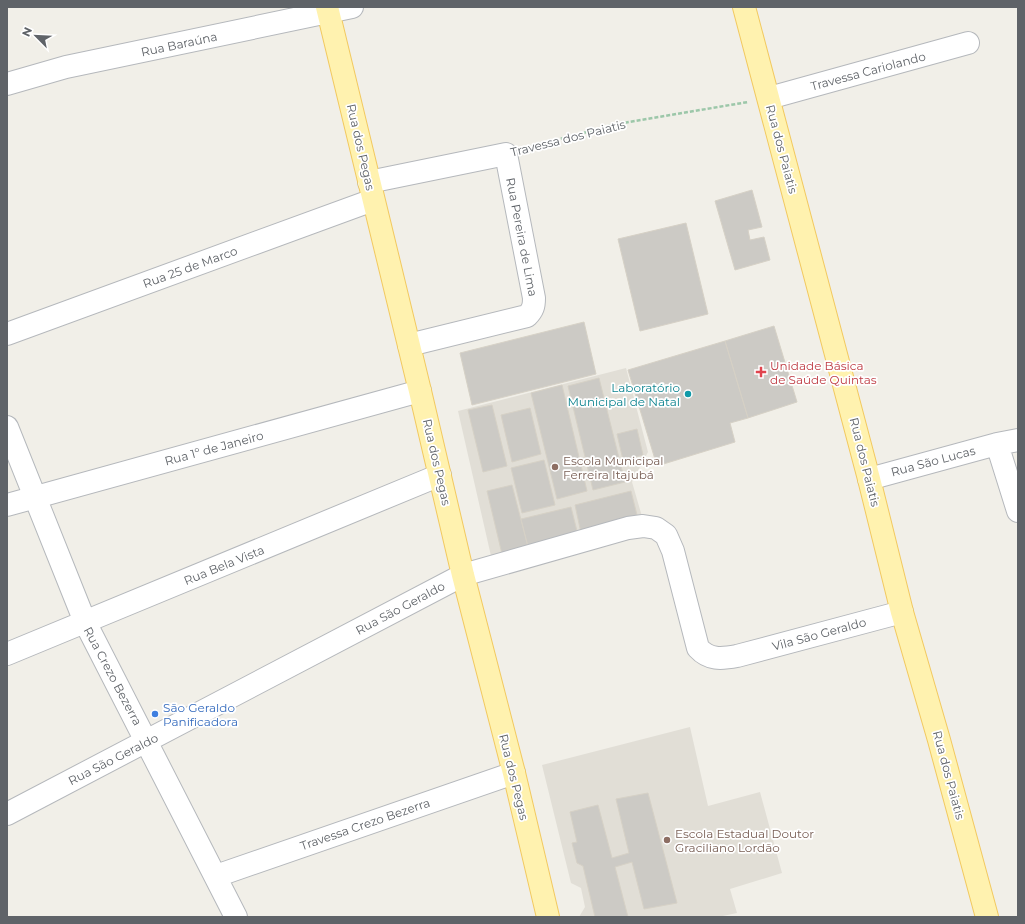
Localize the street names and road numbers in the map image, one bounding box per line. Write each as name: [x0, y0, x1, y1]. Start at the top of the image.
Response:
street label: Rua Baraúna: [139, 29, 219, 59]
street label: Travessa Cariolando: [809, 48, 927, 94]
street label: Rua dos Pegas: [344, 102, 378, 192]
street label: Rua dos Paiatis: [763, 103, 801, 195]
street label: Travessa dos Paiatis: [509, 116, 627, 160]
street label: Rua Pereira de Lima: [503, 176, 541, 298]
street label: Rua 25 de Marco: [141, 243, 239, 291]
street label: Rua dos Paiatis: [847, 416, 883, 508]
street label: Rua dos Pegas: [420, 417, 454, 507]
street label: Rua 1º de Janeiro: [163, 428, 265, 468]
street label: Rua São Lucas: [889, 442, 977, 479]
street label: Rua Bela Vista: [181, 542, 267, 588]
street label: Rua São Geraldo: [353, 578, 447, 638]
street label: Vila São Geraldo: [770, 614, 868, 654]
street label: Rua Crezo Bezerra: [81, 624, 145, 728]
street label: Rua dos Paiatis: [930, 729, 968, 821]
street label: Rua São Geraldo: [66, 730, 160, 788]
street label: Rua dos Pegas: [496, 732, 532, 822]
street label: Travessa Crezo Bezerra: [298, 795, 432, 853]

